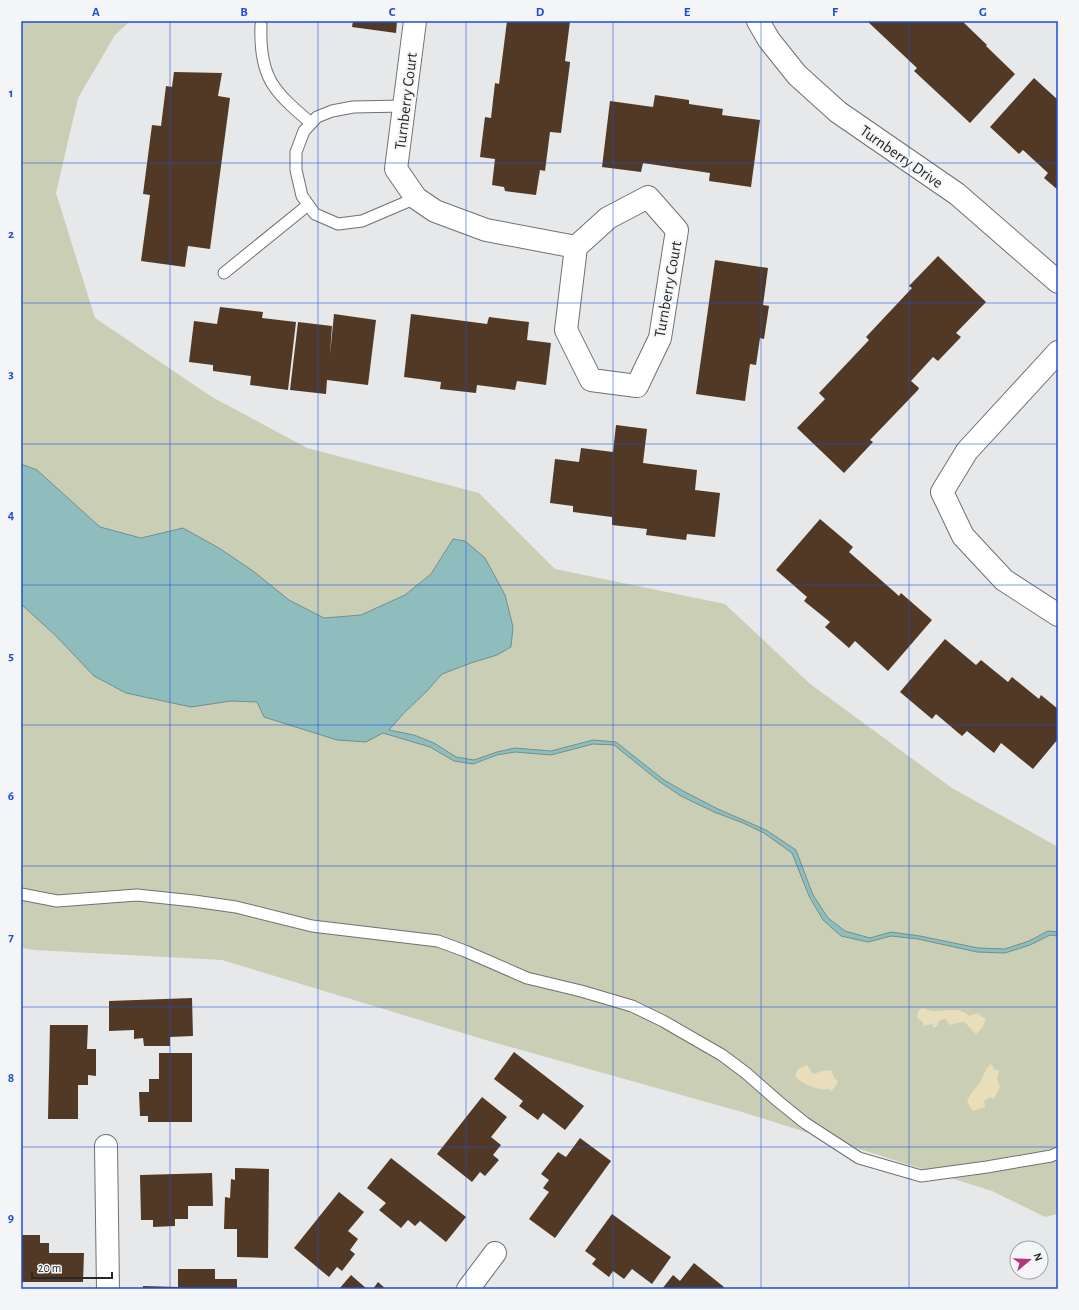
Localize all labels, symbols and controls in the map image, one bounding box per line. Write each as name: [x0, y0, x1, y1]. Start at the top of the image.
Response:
text: A: [92, 6, 100, 19]
text: B: [240, 6, 248, 19]
text: C: [389, 6, 396, 19]
text: D: [536, 6, 545, 19]
text: E: [684, 6, 691, 19]
text: F: [832, 6, 839, 19]
text: G: [979, 6, 987, 19]
street label: Turnberry Court: [392, 52, 421, 151]
text: 1: [9, 87, 13, 100]
street label: Turnberry Drive: [857, 122, 946, 192]
text: 2: [8, 228, 14, 241]
street label: Turnberry Court: [652, 240, 685, 339]
text: 3: [8, 368, 14, 381]
text: 4: [8, 509, 15, 522]
text: 5: [8, 650, 14, 663]
text: 6: [8, 790, 14, 803]
text: 7: [8, 931, 14, 944]
text: 8: [8, 1072, 14, 1085]
text: 9: [8, 1212, 14, 1225]
north arrow: [1009, 1240, 1049, 1280]
text: N: [1032, 1251, 1044, 1262]
scale bar: [32, 1254, 112, 1280]
text: 20 m: [38, 1262, 61, 1274]

